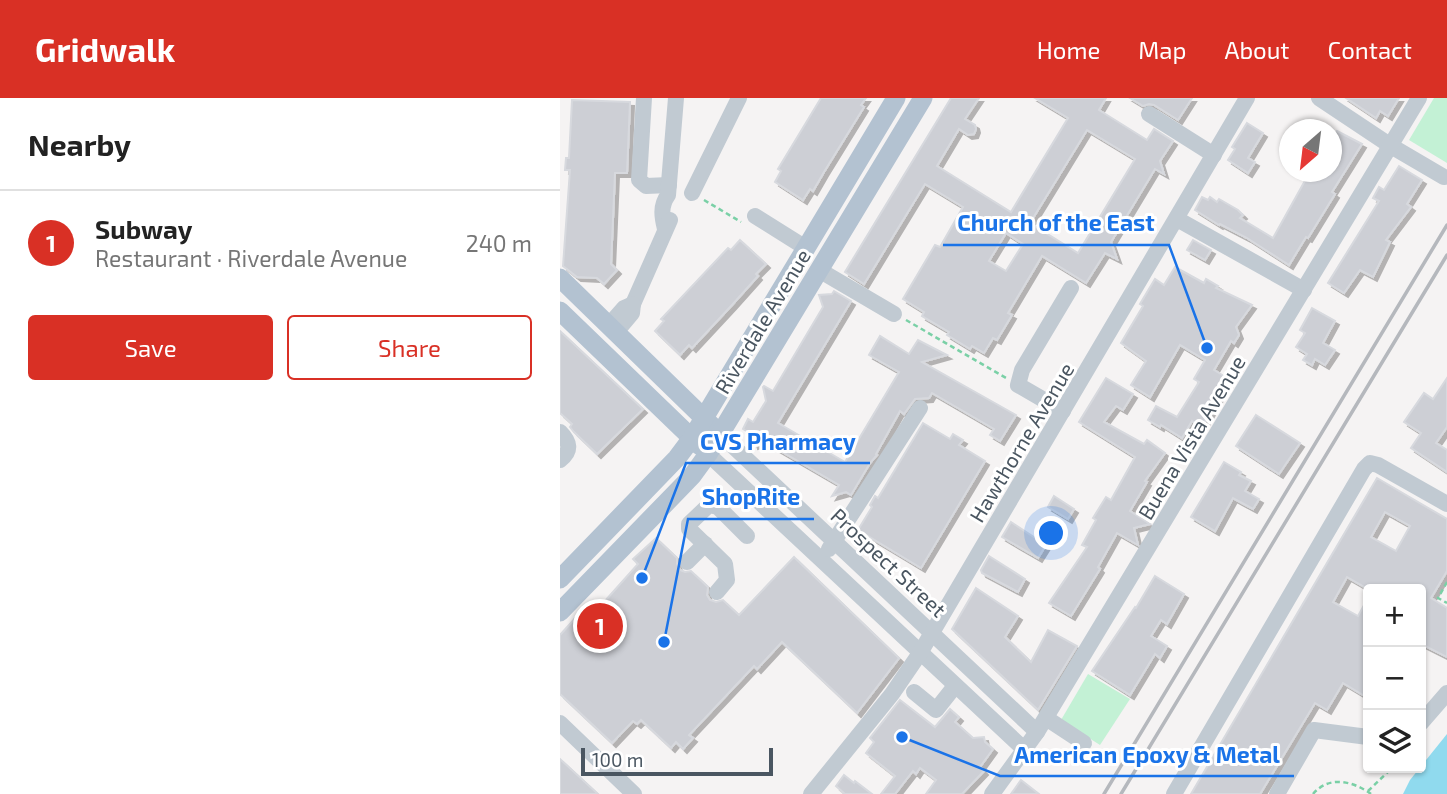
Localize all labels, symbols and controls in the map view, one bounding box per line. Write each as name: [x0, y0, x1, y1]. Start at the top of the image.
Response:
text: Gridwalk: [35, 29, 175, 69]
text: Home: [1037, 35, 1100, 64]
text: Map: [1138, 35, 1186, 64]
text: About: [1224, 35, 1290, 64]
text: Contact: [1328, 35, 1412, 64]
north arrow: [1279, 119, 1342, 182]
text: Nearby: [28, 126, 131, 162]
callout: Church of the East: [943, 201, 1169, 245]
text: Church of the East: [957, 208, 1155, 236]
text: Subway: [95, 213, 192, 244]
text: 1: [46, 229, 56, 257]
text: 240 m: [466, 229, 532, 257]
text: Restaurant · Riverdale Avenue: [95, 244, 407, 272]
street label: Riverdale Avenue: [709, 244, 815, 398]
button: Save: [28, 315, 273, 380]
button: Share: [287, 315, 532, 380]
street label: Buena Vista Avenue: [1132, 350, 1250, 524]
street label: Hawthorne Avenue: [964, 358, 1078, 526]
callout: CVS Pharmacy: [686, 419, 870, 463]
text: CVS Pharmacy: [700, 427, 856, 455]
callout: ShopRite: [688, 475, 814, 519]
text: ShopRite: [702, 482, 800, 510]
street label: Prospect Street: [826, 502, 952, 622]
your location: [1034, 516, 1068, 550]
map controls: [1363, 584, 1426, 773]
button: +: [1363, 584, 1426, 647]
pin: 1: [577, 600, 623, 652]
button: −: [1363, 647, 1426, 710]
button: layers: [1363, 710, 1426, 773]
callout: American Epoxy & Metal: [1000, 732, 1294, 776]
text: American Epoxy & Metal: [1014, 740, 1280, 768]
scale bar: [581, 745, 774, 777]
text: 100 m: [592, 748, 643, 771]

